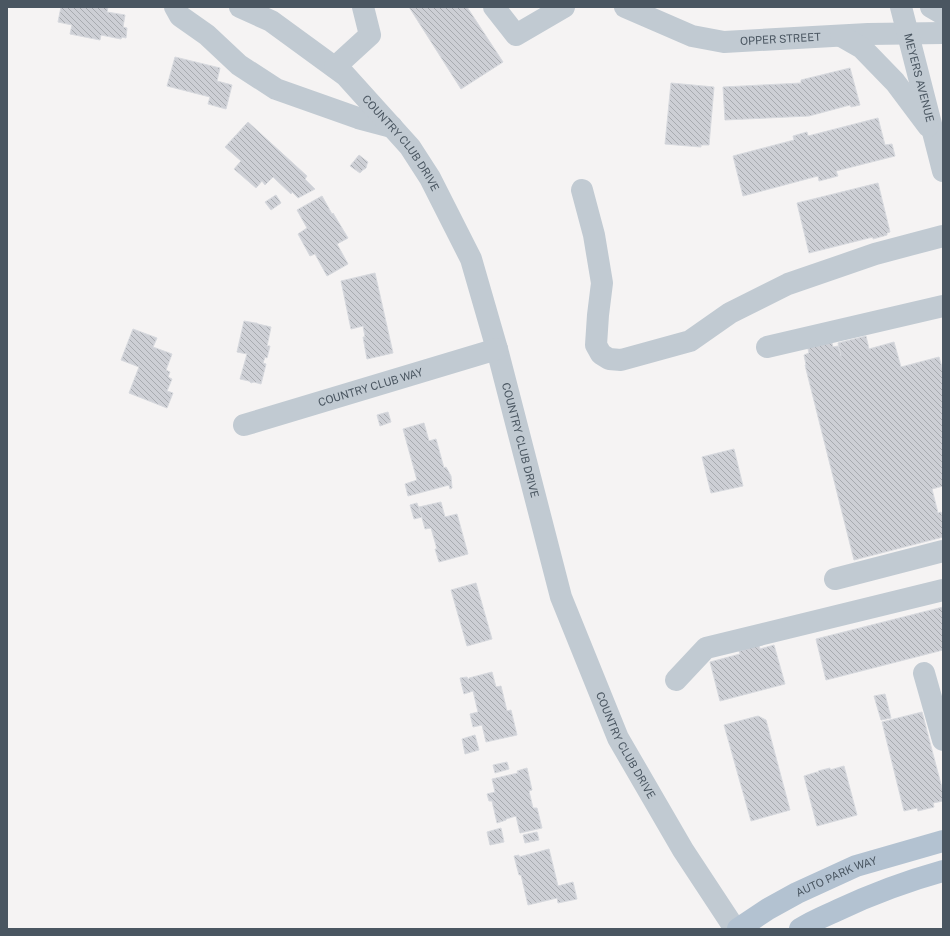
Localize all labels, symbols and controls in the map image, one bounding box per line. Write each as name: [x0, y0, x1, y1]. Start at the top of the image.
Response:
street label: OPPER STREET: [740, 31, 821, 47]
street label: MEYERS AVENUE: [902, 32, 936, 124]
street label: COUNTRY CLUB DRIVE: [360, 93, 442, 193]
street label: COUNTRY CLUB WAY: [317, 366, 425, 408]
street label: COUNTRY CLUB DRIVE: [500, 381, 541, 499]
street label: COUNTRY CLUB DRIVE: [594, 690, 658, 801]
street label: AUTO PARK WAY: [794, 854, 879, 899]

